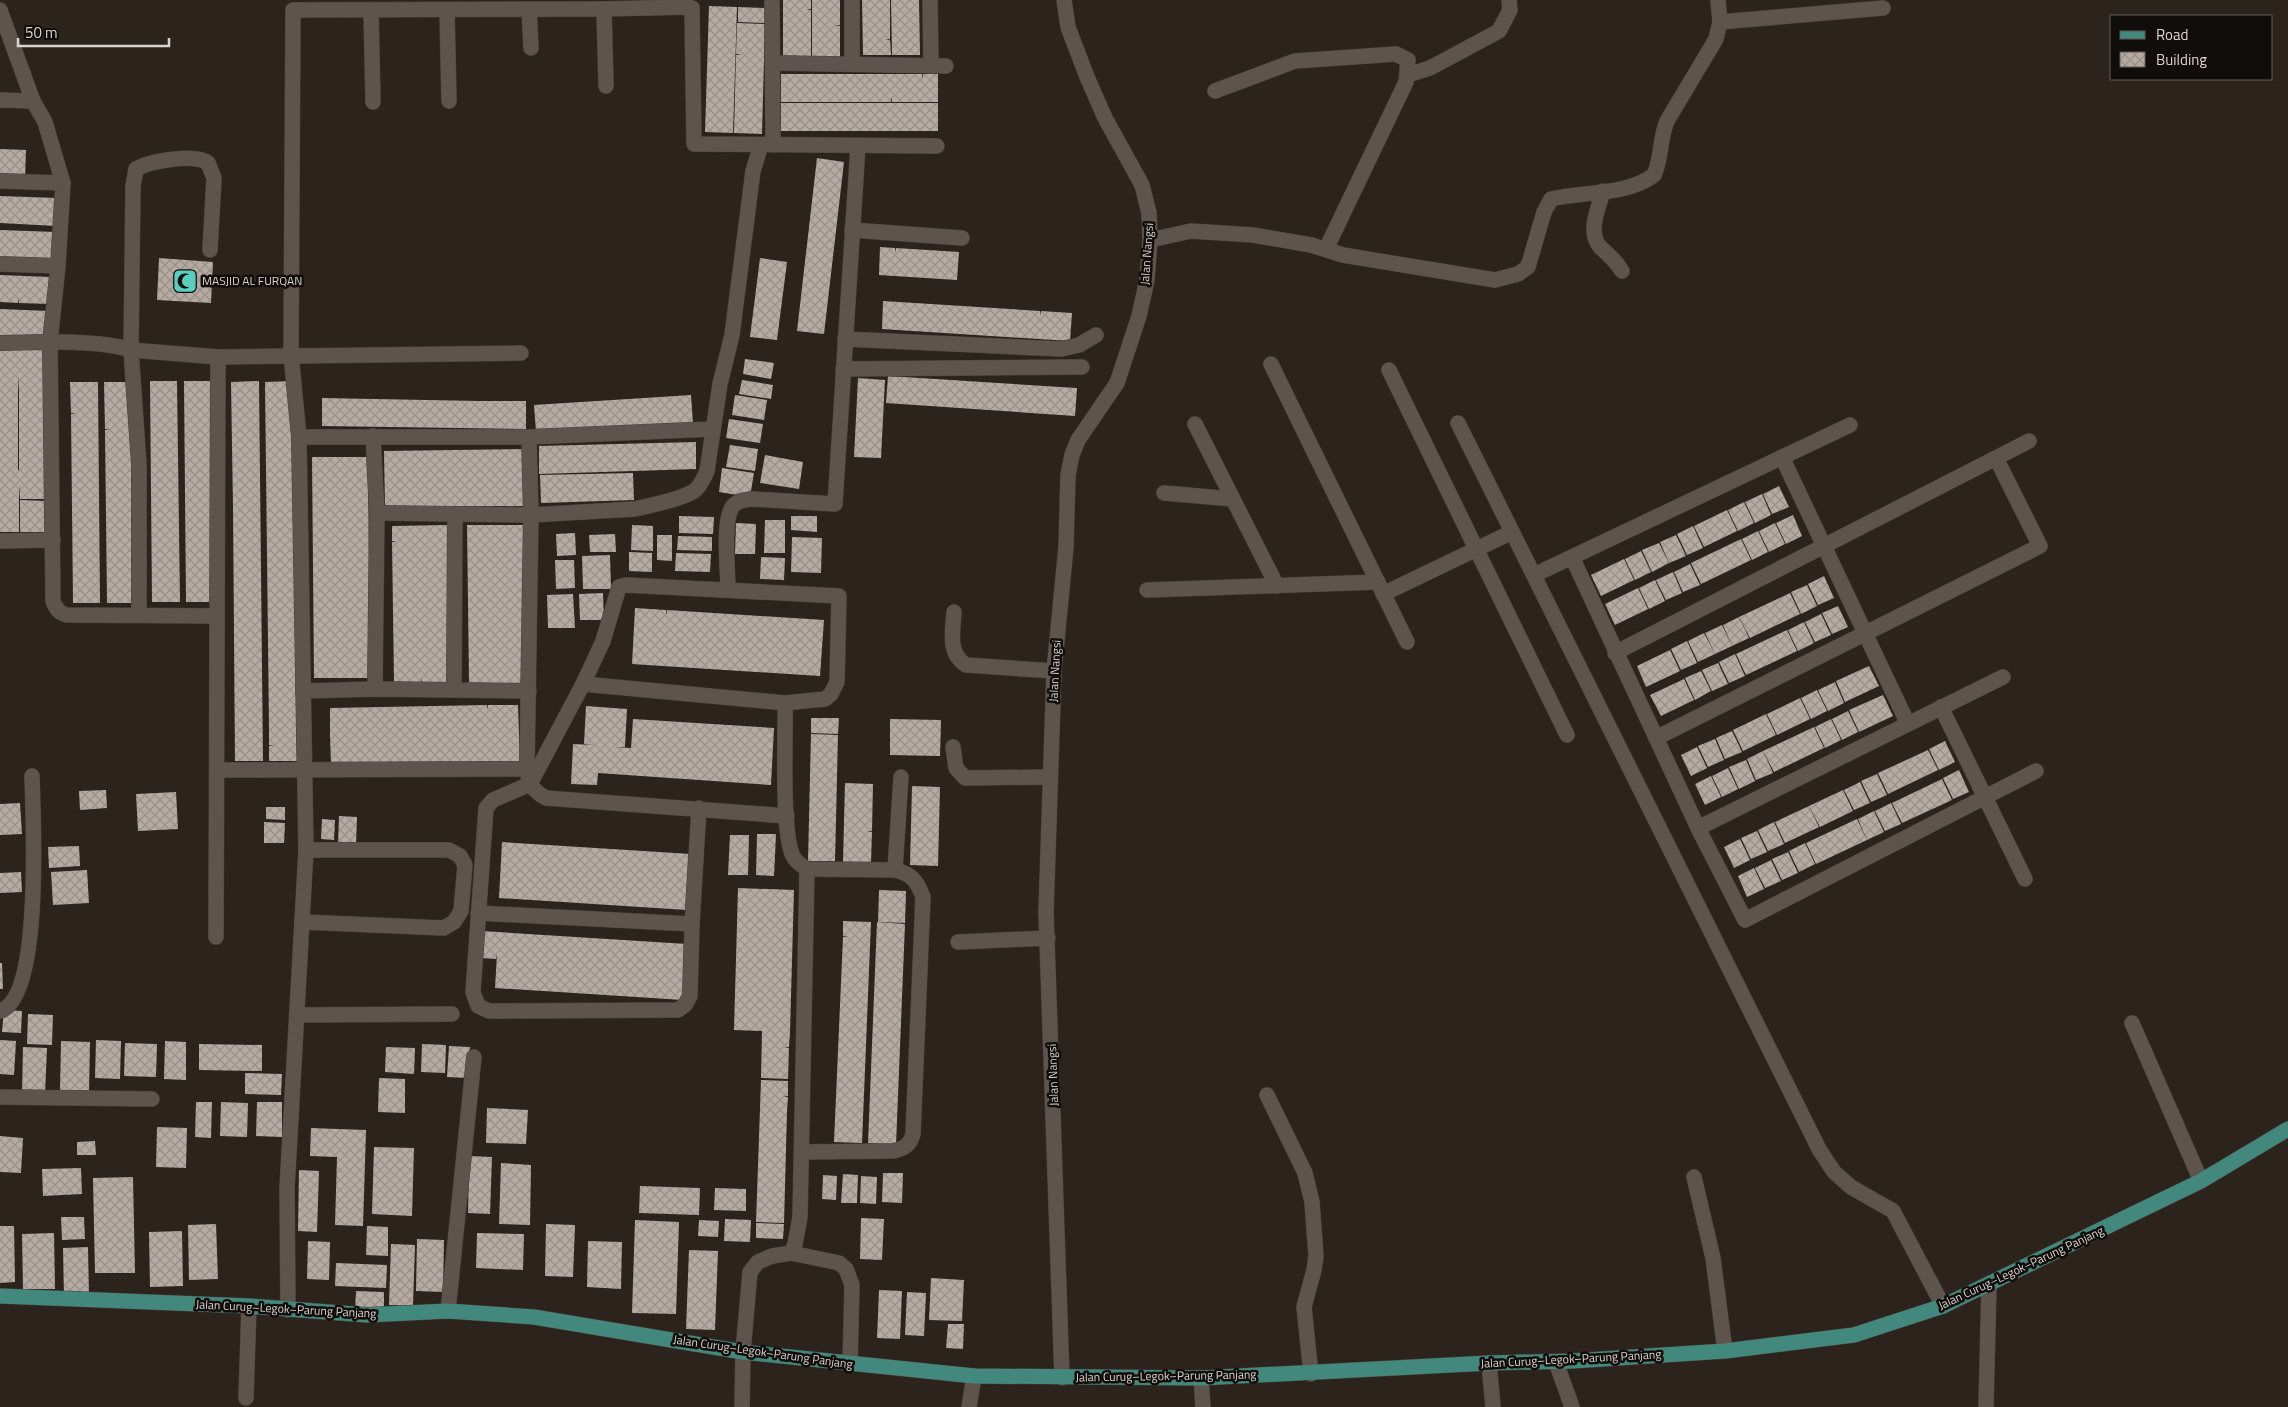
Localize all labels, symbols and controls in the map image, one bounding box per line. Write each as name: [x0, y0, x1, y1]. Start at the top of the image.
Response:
scale bar: [18, 15, 169, 47]
legend: [2110, 15, 2273, 80]
text: 50 m: [25, 21, 58, 44]
text: Road: [2156, 23, 2188, 46]
text: Building: [2156, 48, 2207, 71]
street label: Jalan Nangsi: [1135, 222, 1158, 286]
mosque icon: MASJID AL FURQAN: [172, 268, 198, 294]
place label: MASJID AL FURQAN: [202, 271, 302, 290]
street label: Jalan Nangsi: [1043, 639, 1066, 703]
street label: Jalan Nangsi: [1042, 1044, 1063, 1106]
street label: Jalan Curug–Legok–Parung Panjang: [1935, 1221, 2107, 1314]
street label: Jalan Curug–Legok–Parung Panjang: [195, 1294, 377, 1323]
street label: Jalan Curug–Legok–Parung Panjang: [672, 1330, 854, 1374]
street label: Jalan Curug–Legok–Parung Panjang: [1480, 1344, 1662, 1373]
street label: Jalan Curug–Legok–Parung Panjang: [1075, 1364, 1257, 1387]

